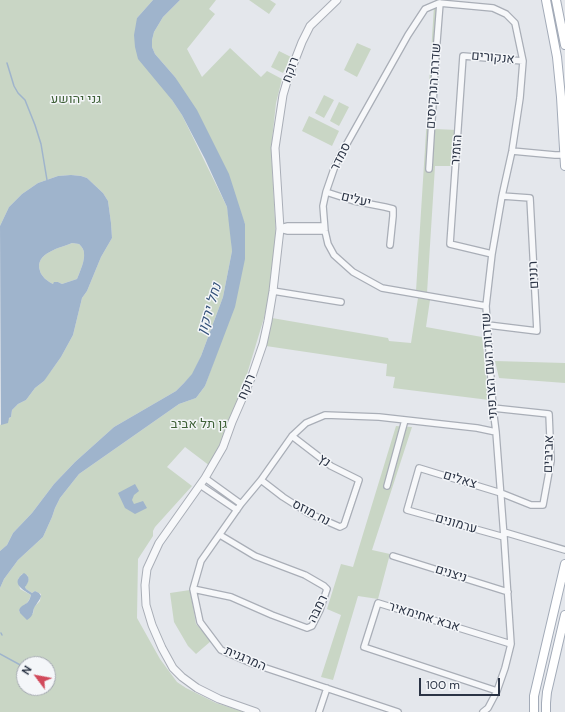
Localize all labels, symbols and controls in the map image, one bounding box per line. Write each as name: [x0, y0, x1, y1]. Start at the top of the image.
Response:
street label: שדרת הנרקיסים: [423, 42, 445, 130]
street label: אנקורים: [471, 48, 515, 68]
street label: רוקח: [279, 55, 303, 85]
park label: גני יהושע: [51, 92, 101, 108]
street label: הזמיר: [448, 134, 466, 166]
street label: סמדר: [327, 140, 355, 174]
street label: יעלים: [339, 189, 373, 211]
street label: רננים: [525, 261, 543, 289]
water label: נחל ירקון: [194, 281, 226, 337]
street label: שדרות העם הצרפתי: [478, 312, 502, 420]
street label: רוקח: [235, 372, 259, 402]
park label: גן תל אביב: [171, 417, 227, 433]
street label: אביבים: [541, 435, 557, 473]
street label: נץ: [315, 451, 333, 471]
street label: צאלים: [441, 468, 479, 492]
street label: נח מוזס: [289, 496, 333, 530]
street label: ערמונים: [433, 511, 479, 537]
street label: ניצנים: [433, 562, 469, 586]
street label: רמבה: [305, 592, 331, 626]
street label: אבא אחימאיר: [386, 599, 462, 635]
street label: המרגנית: [222, 643, 268, 675]
north arrow: [16, 656, 56, 696]
text: N: [19, 663, 35, 677]
scale bar: [421, 670, 502, 696]
text: 100 m: [426, 677, 460, 693]

